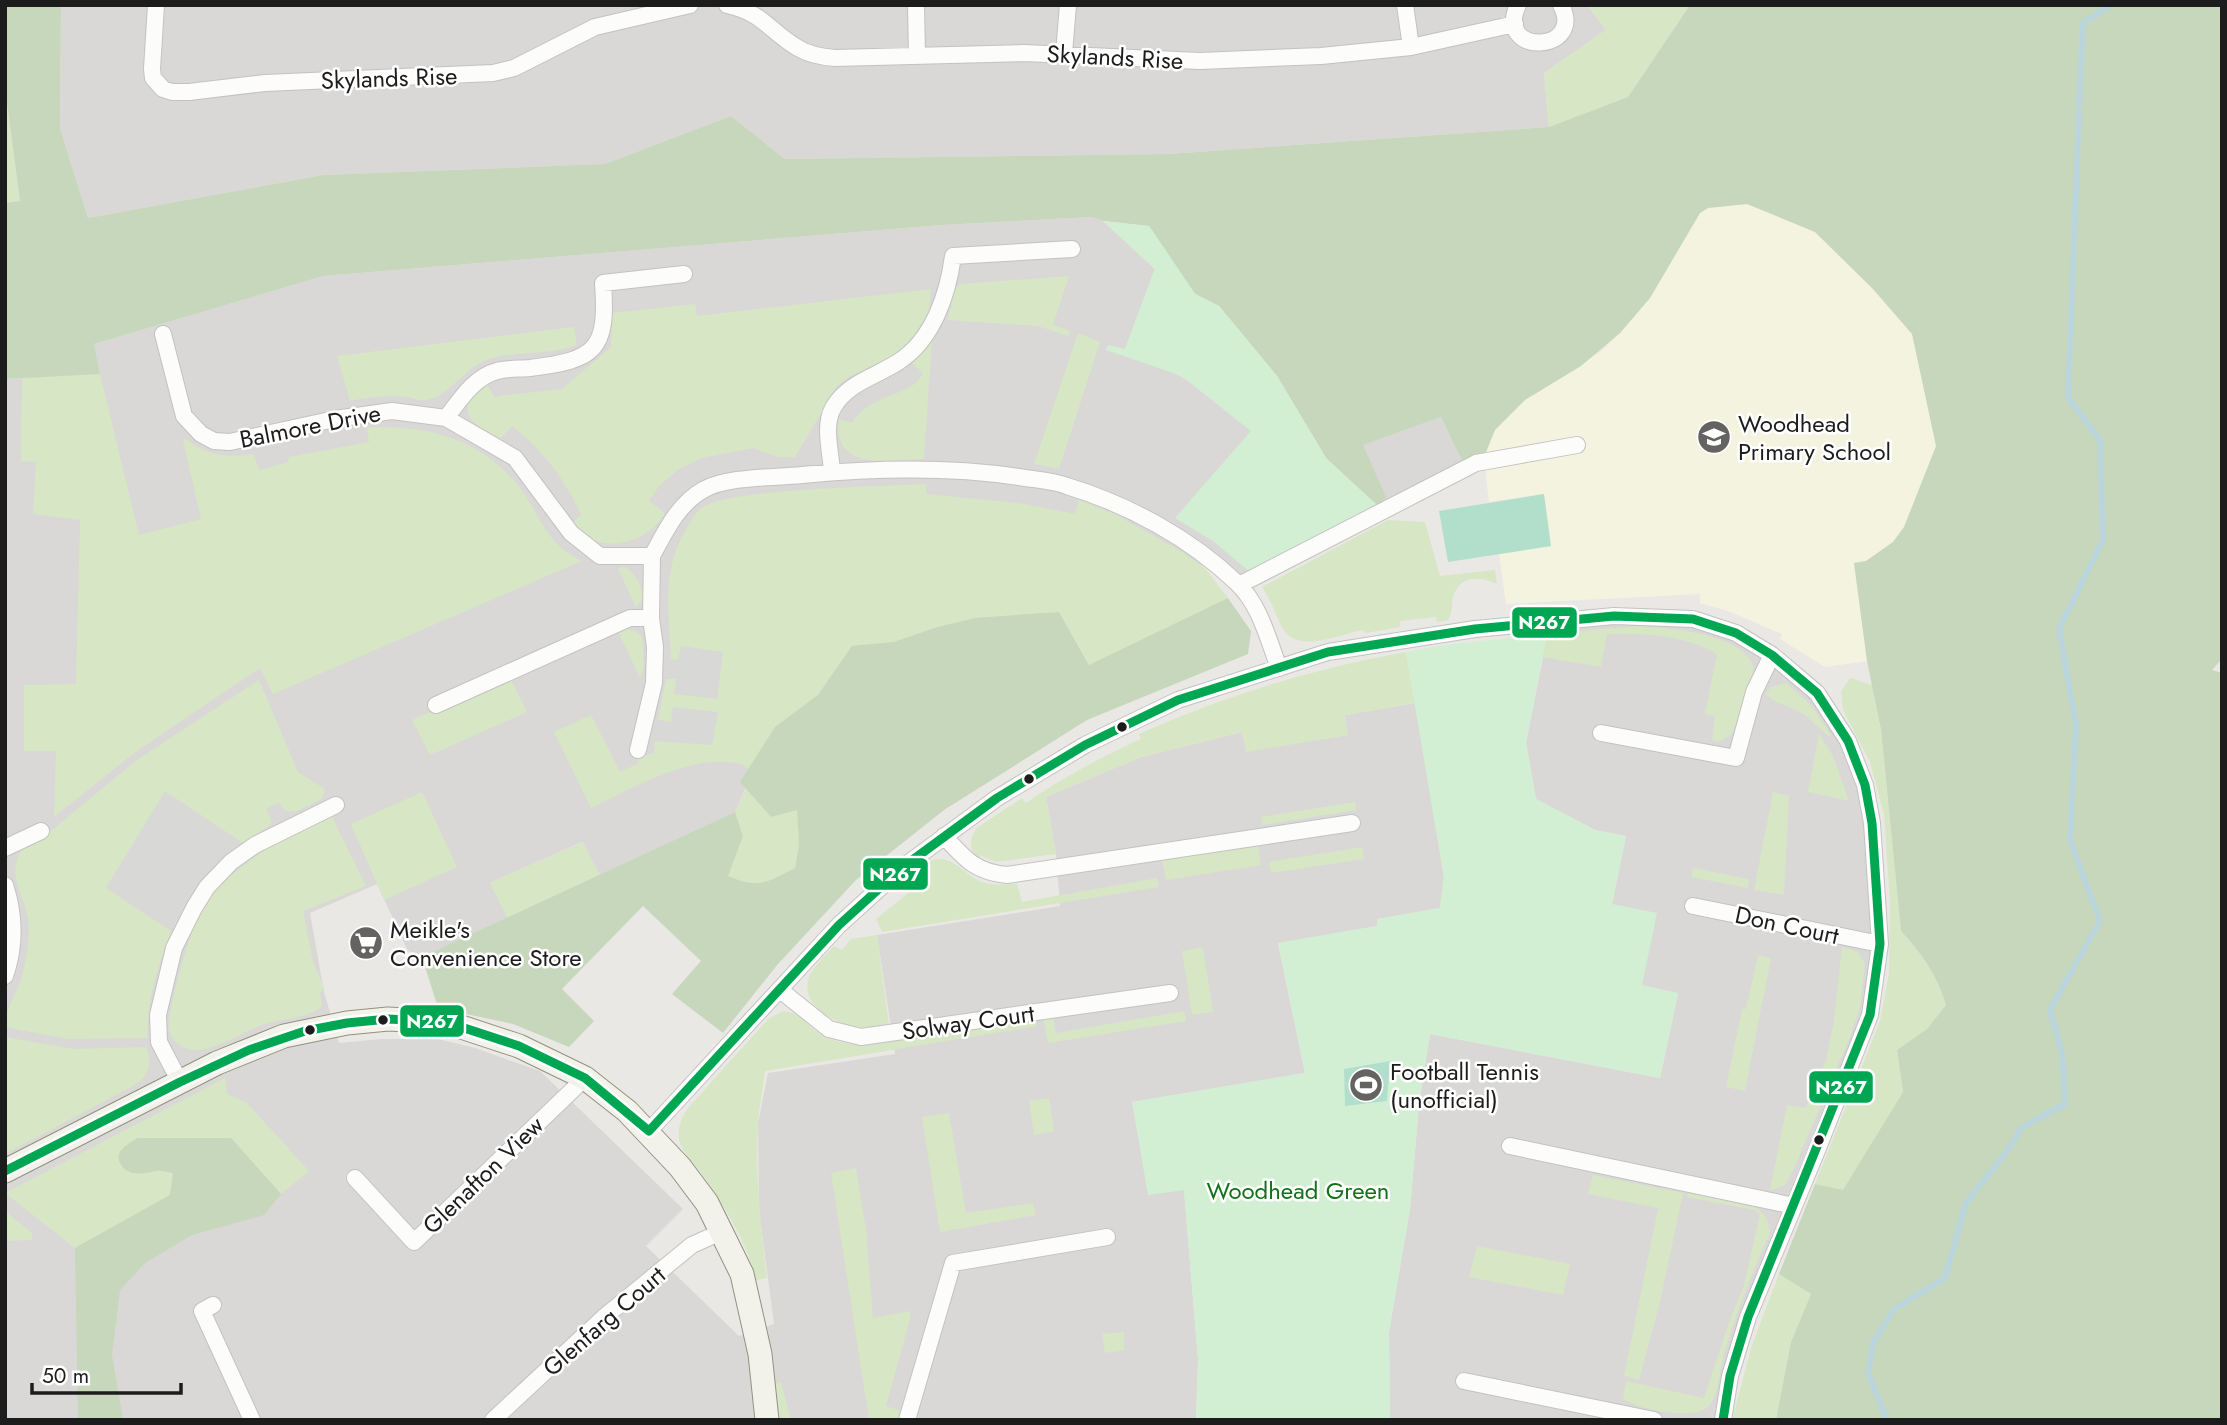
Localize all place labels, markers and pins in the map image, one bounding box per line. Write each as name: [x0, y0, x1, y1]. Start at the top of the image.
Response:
place label: Woodhead Primary School: [1738, 406, 1891, 469]
school or university icon: Woodhead Primary School: [1695, 418, 1733, 456]
unlabelled marker: [1115, 720, 1129, 734]
unlabelled marker: [1022, 772, 1036, 786]
place label: Meikle's Convenience Store: [390, 912, 582, 975]
supermarket icon: Meikle's Convenience Store: [347, 924, 385, 962]
unlabelled marker: [376, 1013, 390, 1027]
unlabelled marker: [303, 1023, 317, 1037]
place label: Football Tennis (unofficial): [1390, 1054, 1539, 1117]
sports icon: Football Tennis (unofficial): [1347, 1066, 1385, 1104]
unlabelled marker: [1812, 1133, 1826, 1147]

